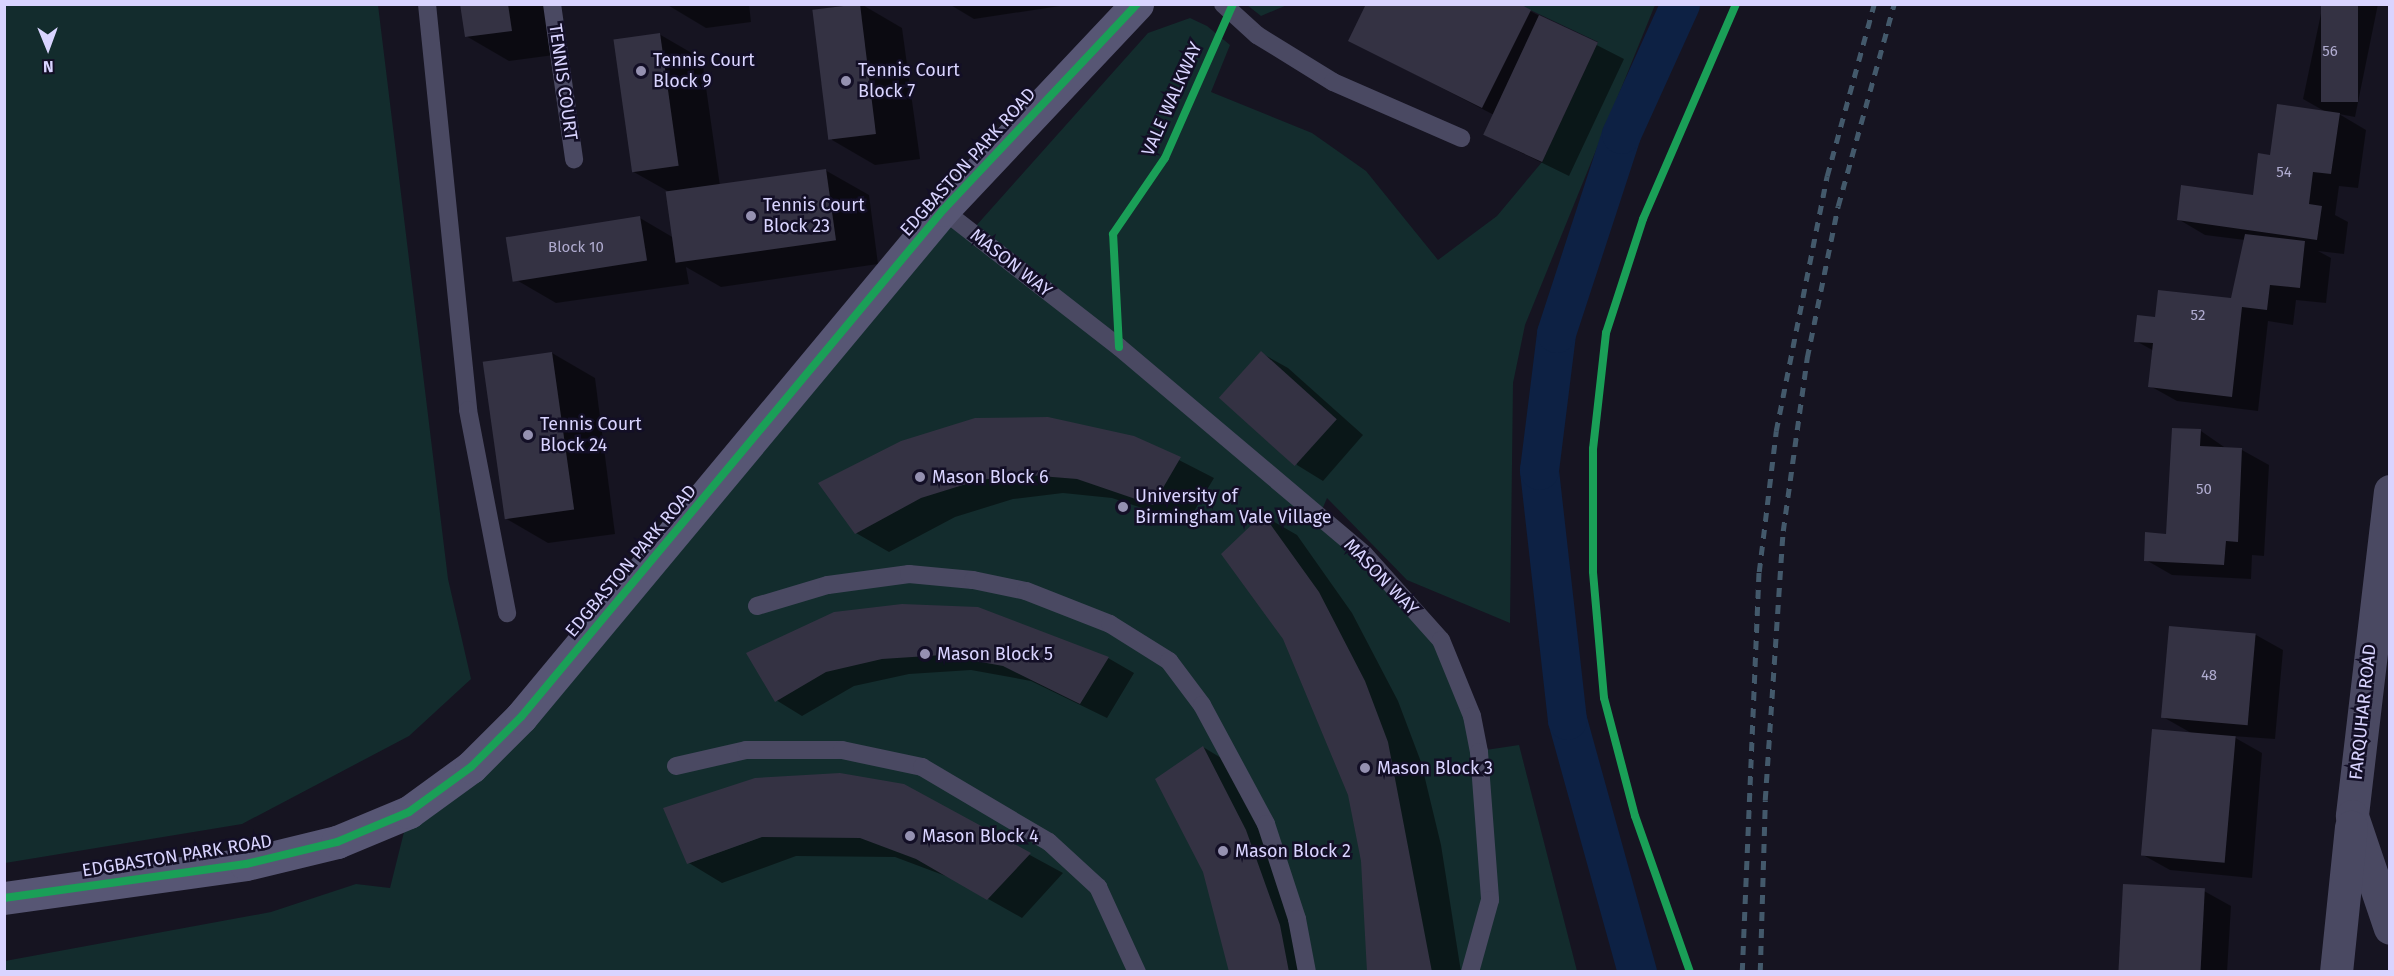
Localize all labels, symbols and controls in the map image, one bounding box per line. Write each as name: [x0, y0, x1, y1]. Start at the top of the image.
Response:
north arrow: [18, 18, 78, 78]
street label: TENNIS COURT: [544, 22, 582, 142]
street label: VALE WALKWAY: [1137, 39, 1207, 159]
house number: 56: [2322, 43, 2338, 61]
place label: Tennis Court Block 9: [653, 50, 755, 92]
text: N: [43, 57, 54, 76]
place label: Tennis Court Block 7: [858, 60, 960, 103]
marker: Tennis Court Block 9: [634, 64, 648, 78]
marker: Tennis Court Block 7: [839, 74, 853, 88]
street label: EDGBASTON PARK ROAD: [896, 83, 1040, 241]
house number: 54: [2276, 164, 2292, 182]
place label: Tennis Court Block 23: [763, 195, 865, 238]
marker: Tennis Court Block 23: [744, 209, 758, 223]
street label: MASON WAY: [966, 224, 1056, 302]
house number: Block 10: [548, 239, 604, 257]
house number: 52: [2191, 307, 2205, 325]
place label: Tennis Court Block 24: [540, 414, 642, 456]
marker: Tennis Court Block 24: [521, 428, 535, 442]
place label: Mason Block 6: [932, 466, 1049, 488]
marker: Mason Block 6: [913, 470, 927, 484]
street label: EDGBASTON PARK ROAD: [561, 480, 701, 642]
house number: 50: [2196, 481, 2212, 499]
place label: University of Birmingham Vale Village: [1135, 486, 1332, 528]
marker: University of Birmingham Vale Village: [1116, 500, 1130, 514]
street label: MASON WAY: [1339, 534, 1423, 620]
place label: Mason Block 5: [937, 643, 1053, 665]
street label: FARQUHAR ROAD: [2345, 643, 2381, 781]
marker: Mason Block 5: [918, 647, 932, 661]
house number: 48: [2201, 667, 2217, 685]
place label: Mason Block 3: [1377, 757, 1493, 779]
marker: Mason Block 3: [1358, 761, 1372, 775]
place label: Mason Block 4: [922, 825, 1039, 847]
marker: Mason Block 4: [903, 829, 917, 843]
street label: EDGBASTON PARK ROAD: [80, 830, 274, 882]
place label: Mason Block 2: [1235, 840, 1351, 862]
marker: Mason Block 2: [1216, 844, 1230, 858]

